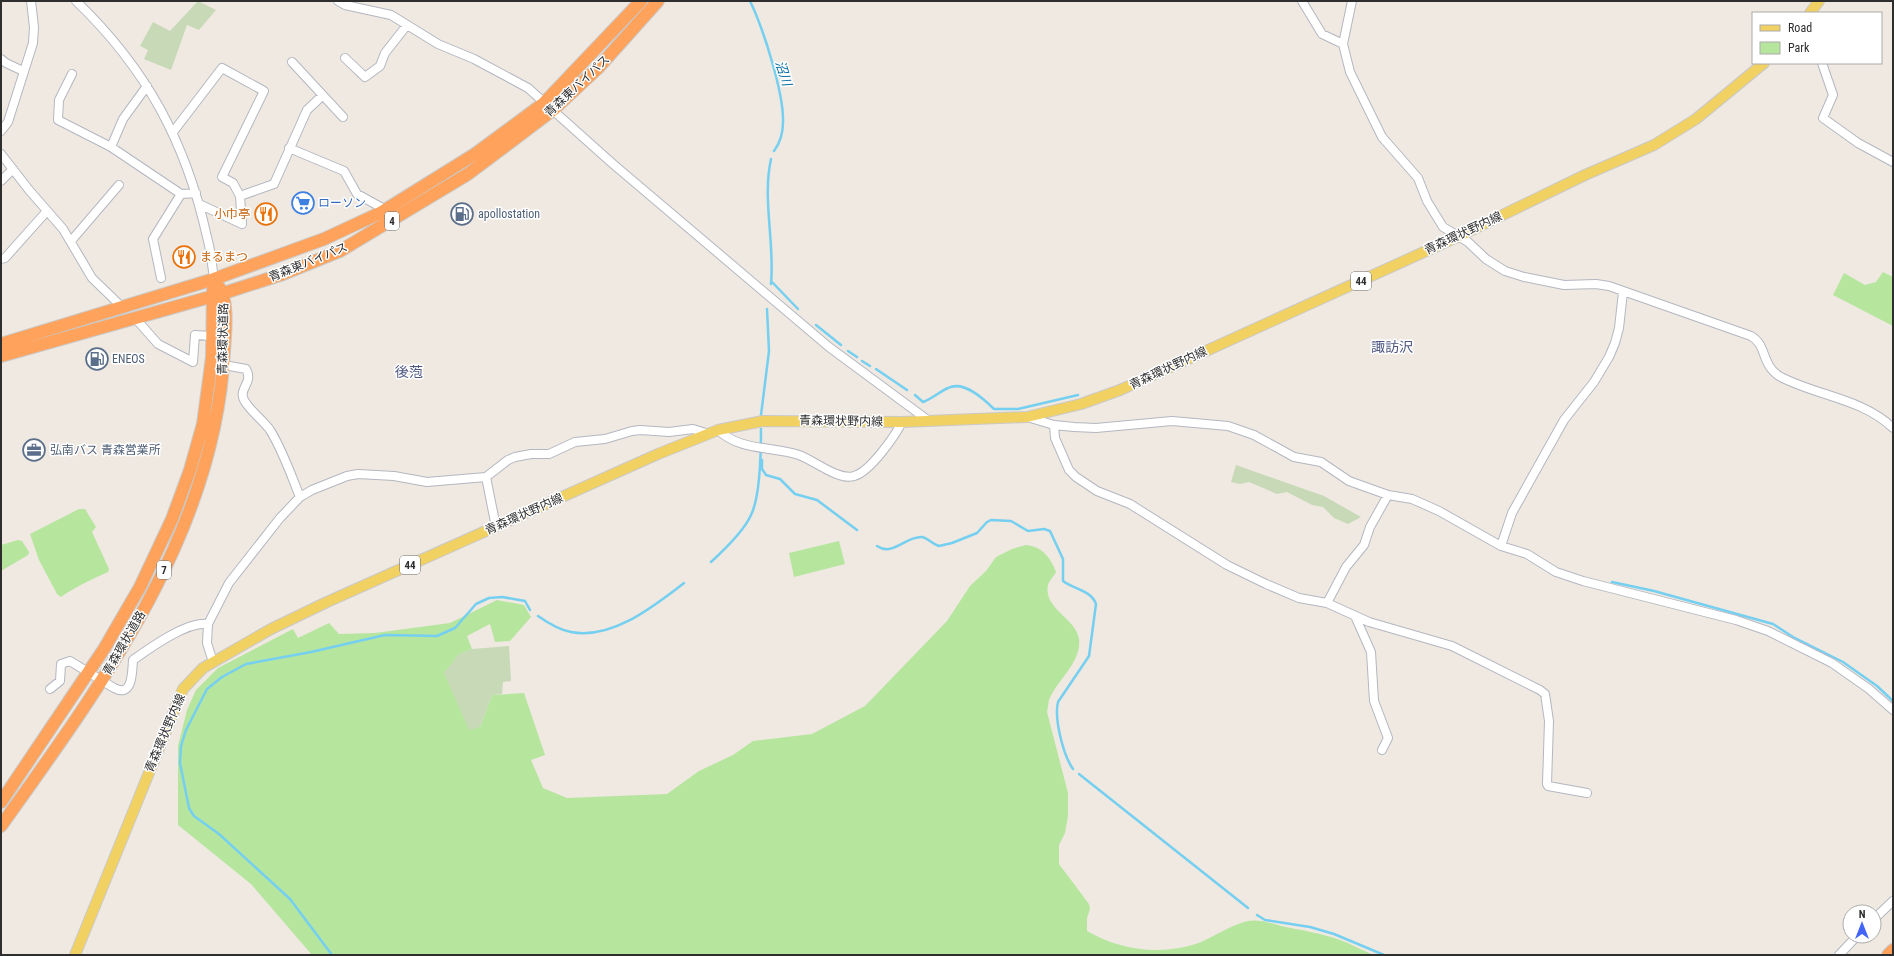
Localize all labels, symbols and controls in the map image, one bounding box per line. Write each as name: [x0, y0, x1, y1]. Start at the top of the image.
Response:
legend: [1752, 12, 1882, 64]
text: Road: [1788, 21, 1812, 35]
text: Park: [1788, 41, 1810, 55]
street label: 青森東バイパス: [542, 52, 612, 120]
water label: 沼川: [772, 58, 795, 90]
supermarket icon: ローソン: [290, 190, 316, 216]
place label: ローソン: [318, 196, 366, 210]
restaurant icon: 小巾亭: [253, 201, 279, 227]
fuel station icon: apollostation: [449, 201, 475, 227]
place label: 小巾亭: [214, 207, 250, 221]
place label: apollostation: [478, 207, 540, 221]
street label: 青森環状野内線: [1422, 209, 1504, 257]
road number: 4: [385, 212, 399, 230]
street label: 青森東バイパス: [267, 240, 349, 284]
restaurant icon: まるまつ: [171, 244, 197, 270]
place label: まるまつ: [200, 250, 248, 264]
road number: 44: [1351, 272, 1371, 290]
street label: 青森環状道路: [215, 303, 231, 375]
district label: 諏訪沢: [1371, 339, 1413, 355]
street label: 青森環状野内線: [1127, 344, 1209, 392]
fuel station icon: ENEOS: [84, 346, 110, 372]
place label: ENEOS: [112, 352, 145, 366]
district label: 後萢: [395, 364, 423, 380]
street label: 青森環状野内線: [799, 413, 883, 429]
office icon: 弘南バス 青森営業所: [21, 437, 47, 463]
place label: 弘南バス 青森営業所: [50, 443, 161, 457]
street label: 青森環状野内線: [483, 491, 565, 537]
road number: 44: [400, 556, 420, 574]
road number: 7: [157, 561, 171, 579]
street label: 青森環状道路: [100, 608, 148, 678]
street label: 青森環状野内線: [142, 692, 188, 774]
north arrow: [1842, 904, 1882, 944]
text: N: [1859, 908, 1866, 921]

